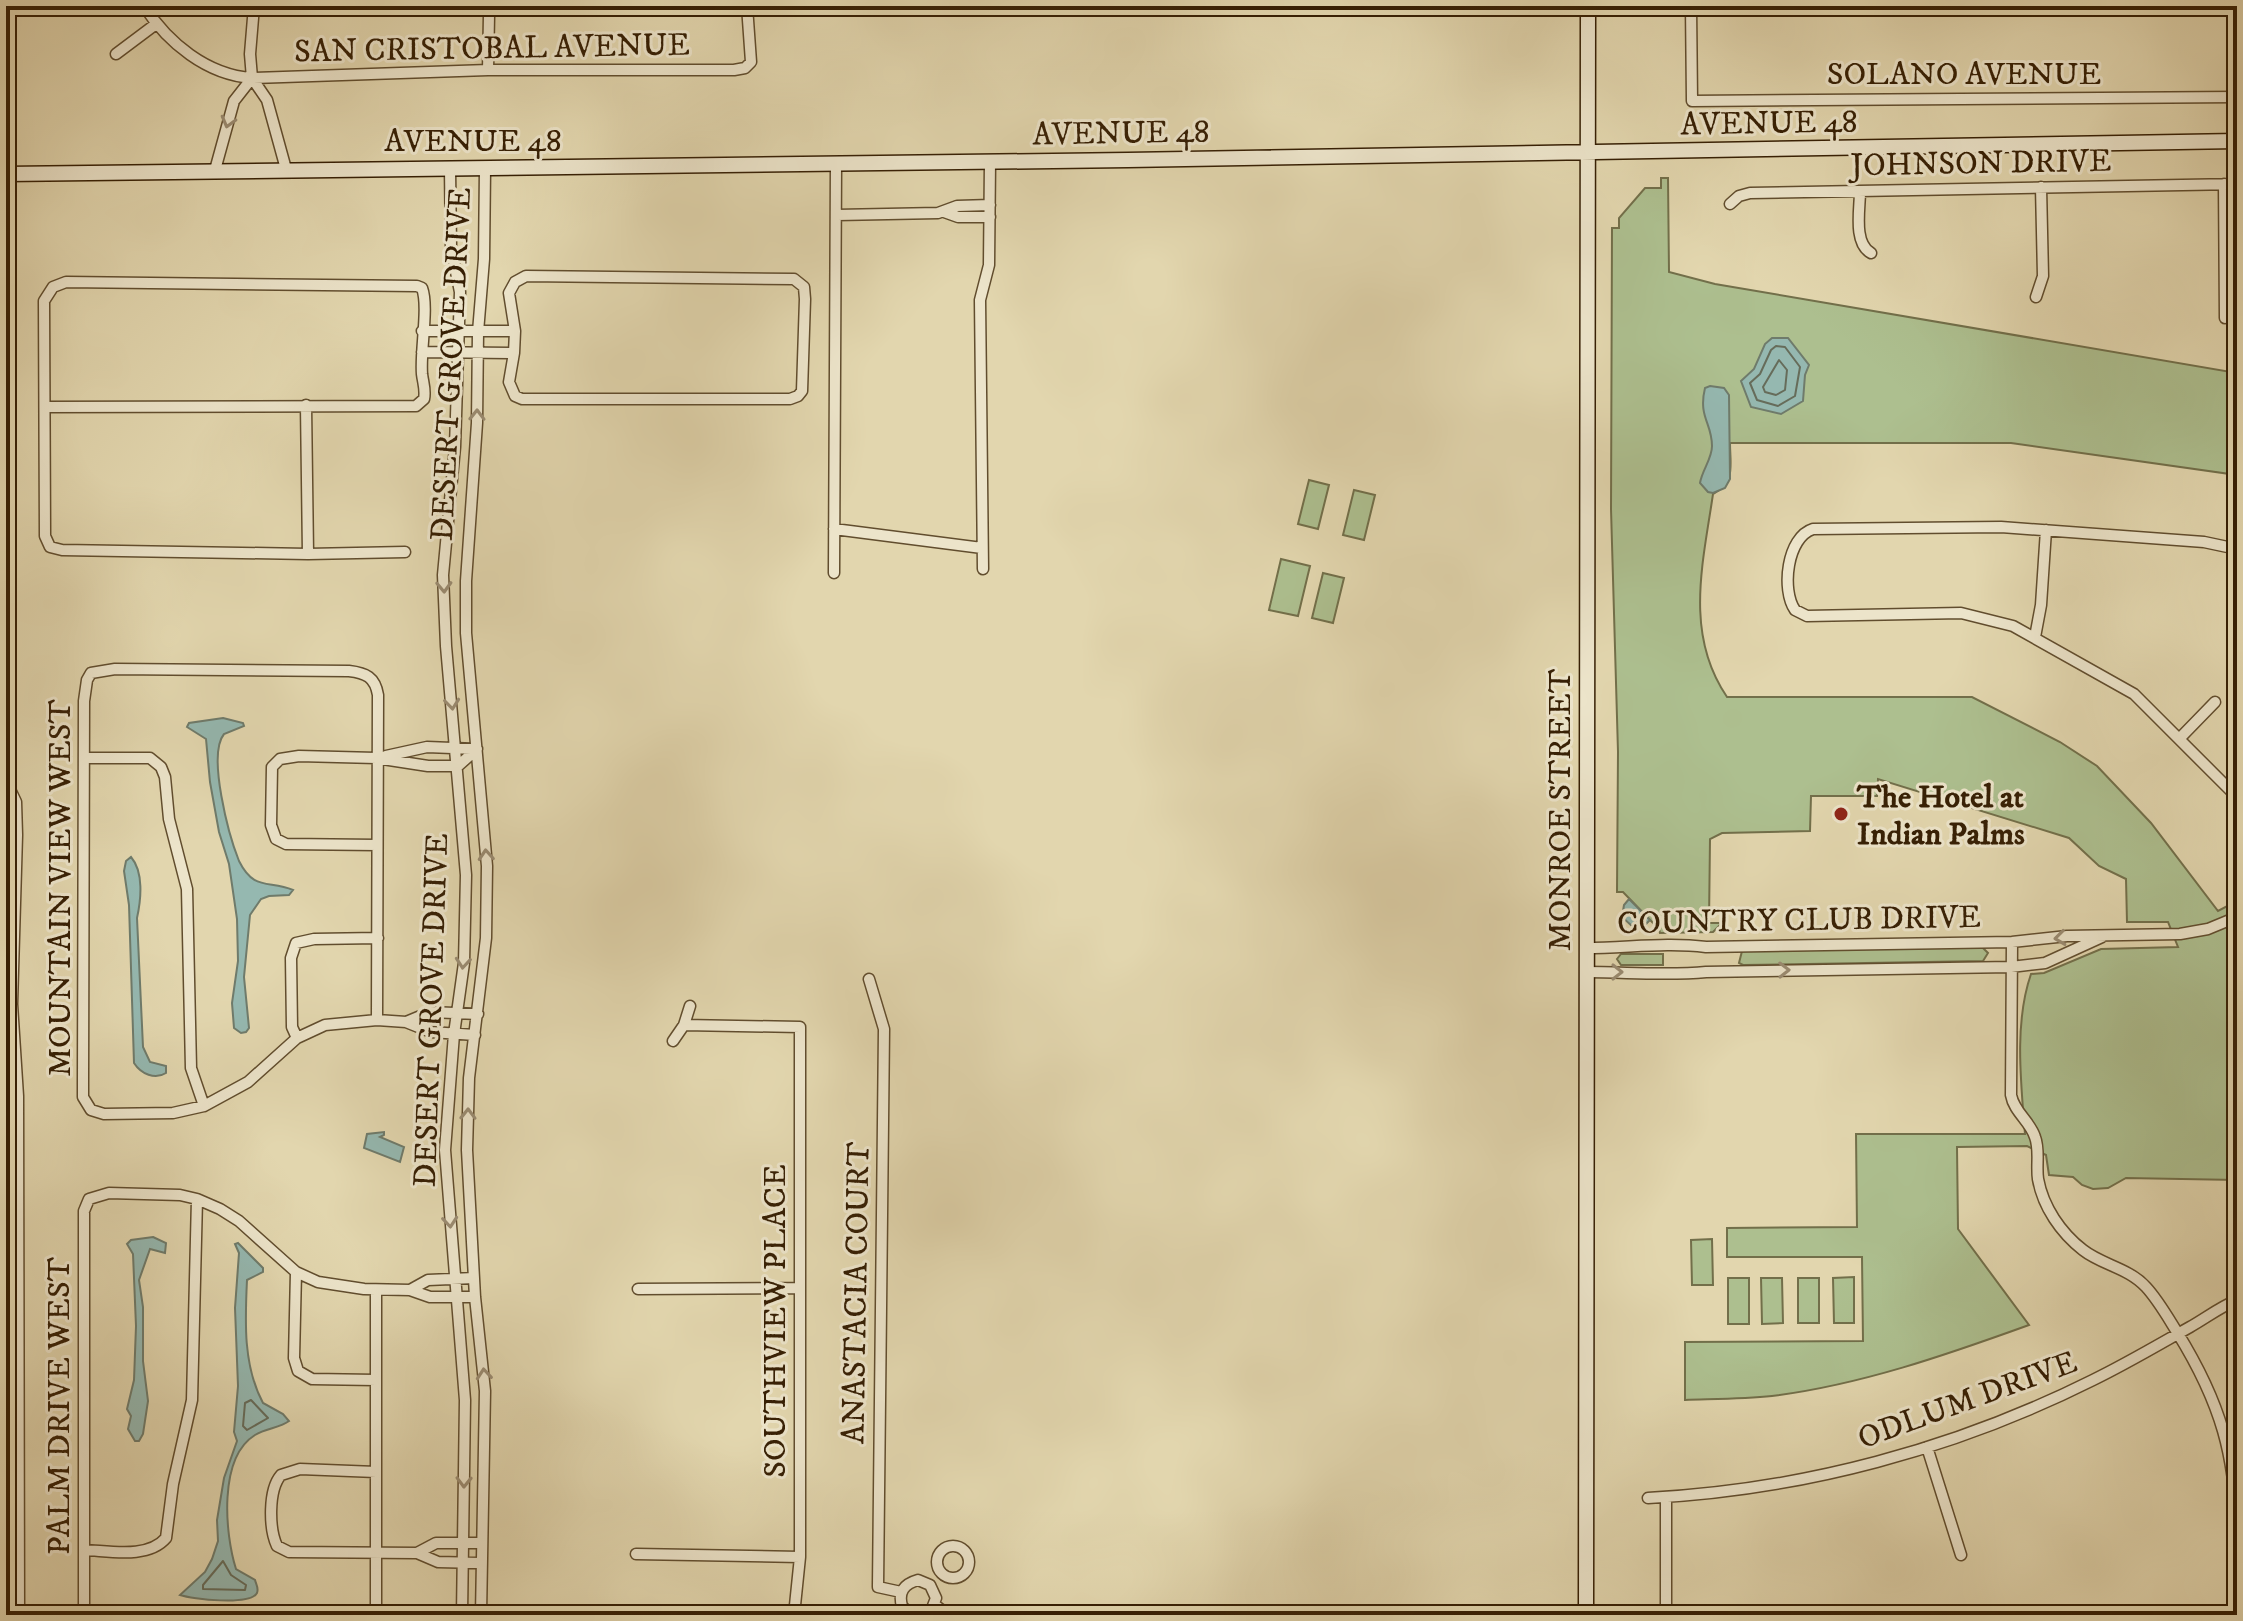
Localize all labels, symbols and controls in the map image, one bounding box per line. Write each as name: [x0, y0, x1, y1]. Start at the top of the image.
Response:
street label: SAN CRISTOBAL AVENUE: [294, 26, 690, 72]
street label: SOLANO AVENUE: [1827, 55, 2101, 95]
street label: AVENUE 48: [1680, 102, 1858, 146]
street label: AVENUE 48: [1032, 112, 1210, 156]
one-way arrow: [221, 114, 237, 128]
street label: AVENUE 48: [384, 122, 562, 162]
street label: JOHNSON DRIVE: [1847, 142, 2112, 186]
street label: DESERT GROVE DRIVE: [423, 186, 481, 542]
one-way arrow: [468, 408, 486, 421]
one-way arrow: [435, 581, 452, 594]
street label: MONROE STREET: [1541, 669, 1581, 951]
one-way arrow: [443, 698, 460, 711]
street label: MOUNTAIN VIEW WEST: [41, 699, 81, 1077]
place label: The Hotel at Indian Palms: [1856, 778, 2025, 855]
marker: The Hotel at Indian Palms: [1832, 805, 1850, 823]
street label: DESERT GROVE DRIVE: [406, 832, 458, 1188]
one-way arrow: [478, 849, 495, 862]
street label: COUNTRY CLUB DRIVE: [1617, 898, 1981, 944]
one-way arrow: [2053, 929, 2066, 946]
one-way arrow: [455, 957, 472, 970]
one-way arrow: [1778, 962, 1791, 979]
one-way arrow: [1611, 963, 1624, 981]
one-way arrow: [459, 1107, 477, 1120]
street label: ANASTACIA COURT: [834, 1142, 880, 1445]
street label: SOUTHVIEW PLACE: [756, 1164, 796, 1478]
one-way arrow: [441, 1216, 458, 1229]
street label: PALM DRIVE WEST: [40, 1257, 80, 1555]
street label: ODLUM DRIVE: [1853, 1343, 2083, 1459]
one-way arrow: [476, 1367, 493, 1380]
one-way arrow: [455, 1476, 473, 1489]

